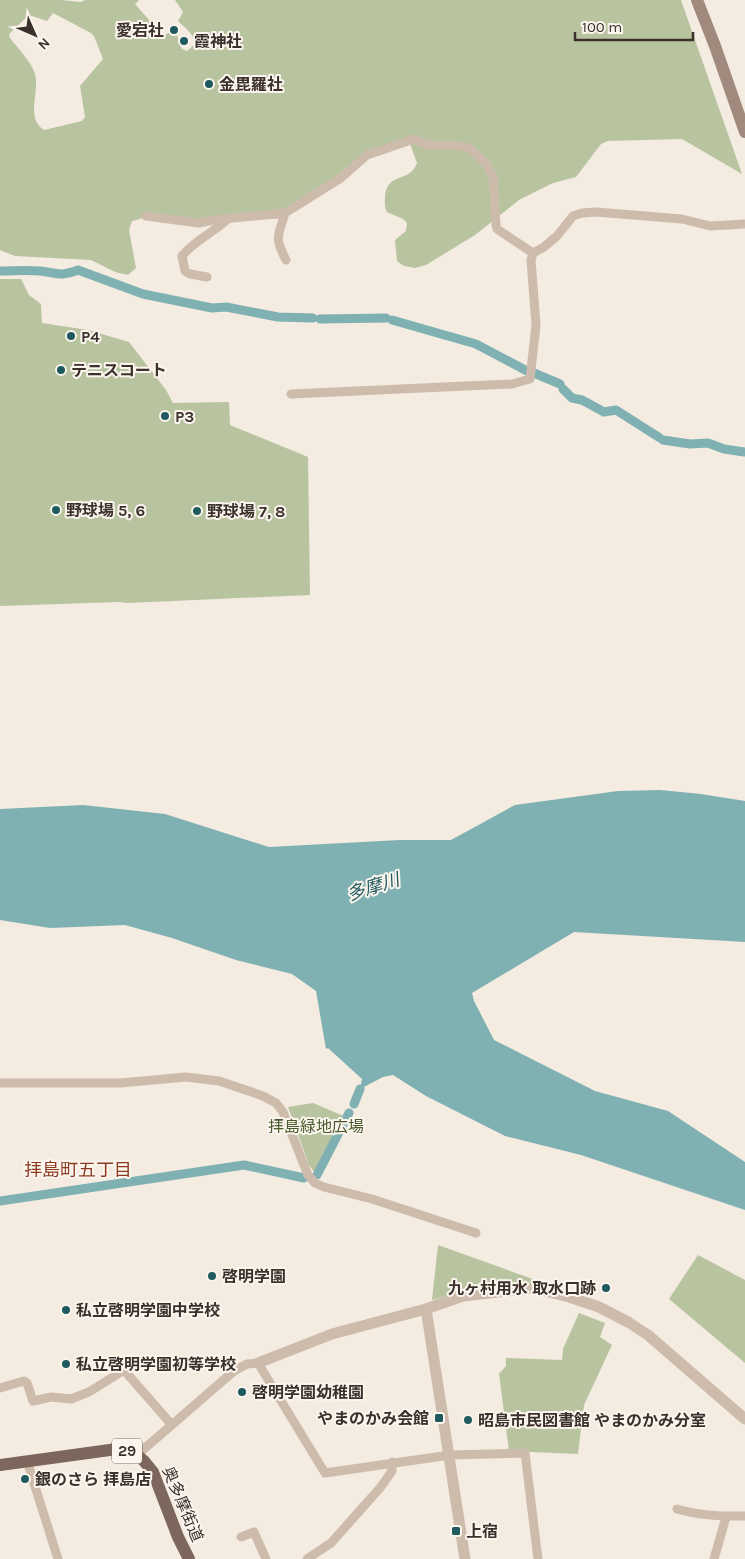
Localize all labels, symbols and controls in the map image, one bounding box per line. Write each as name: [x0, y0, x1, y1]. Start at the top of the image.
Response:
north arrow: [10, 10, 60, 60]
scale bar: [575, 10, 692, 42]
text: 100 m: [582, 18, 622, 36]
place label: 愛宕社: [116, 21, 164, 40]
marker: 愛宕社: [168, 24, 180, 36]
place label: 霞神社: [194, 32, 242, 51]
text: N: [34, 34, 53, 53]
marker: 霞神社: [178, 35, 190, 47]
place label: 金毘羅社: [219, 75, 283, 94]
marker: 金毘羅社: [203, 78, 215, 90]
place label: P4: [81, 327, 100, 346]
marker: P4: [65, 330, 77, 342]
place label: テニスコート: [71, 361, 167, 380]
marker: テニスコート: [55, 364, 67, 376]
place label: P3: [175, 407, 194, 426]
marker: P3: [159, 410, 171, 422]
place label: 野球場 5, 6: [66, 501, 145, 520]
place label: 野球場 7, 8: [207, 502, 285, 521]
marker: 野球場 5, 6: [50, 504, 62, 516]
marker: 野球場 7, 8: [191, 505, 203, 517]
water label: 多摩川: [344, 868, 404, 905]
park label: 拝島緑地広場: [268, 1117, 364, 1136]
district label: 拝島町五丁目: [24, 1159, 132, 1181]
place label: 啓明学園: [222, 1267, 286, 1286]
marker: 啓明学園: [206, 1270, 218, 1282]
place label: 九ヶ村用水 取水口跡: [448, 1279, 596, 1298]
marker: 九ヶ村用水 取水口跡: [600, 1282, 612, 1294]
place label: 私立啓明学園中学校: [76, 1301, 220, 1320]
marker: 私立啓明学園中学校: [60, 1304, 72, 1316]
place label: 私立啓明学園初等学校: [76, 1355, 236, 1374]
marker: 私立啓明学園初等学校: [60, 1358, 72, 1370]
place label: 啓明学園幼稚園: [252, 1383, 364, 1402]
marker: 啓明学園幼稚園: [236, 1386, 248, 1398]
place label: やまのかみ会館: [317, 1409, 429, 1428]
place label: 昭島市民図書館 やまのかみ分室: [478, 1411, 706, 1430]
marker: やまのかみ会館: [433, 1412, 445, 1424]
marker: 昭島市民図書館 やまのかみ分室: [462, 1414, 474, 1426]
road number: 29: [112, 1438, 142, 1464]
street label: 奥多摩街道: [159, 1463, 207, 1545]
place label: 銀のさら 拝島店: [35, 1470, 151, 1489]
marker: 銀のさら 拝島店: [19, 1473, 31, 1485]
place label: 上宿: [466, 1522, 498, 1541]
marker: 上宿: [450, 1525, 462, 1537]

